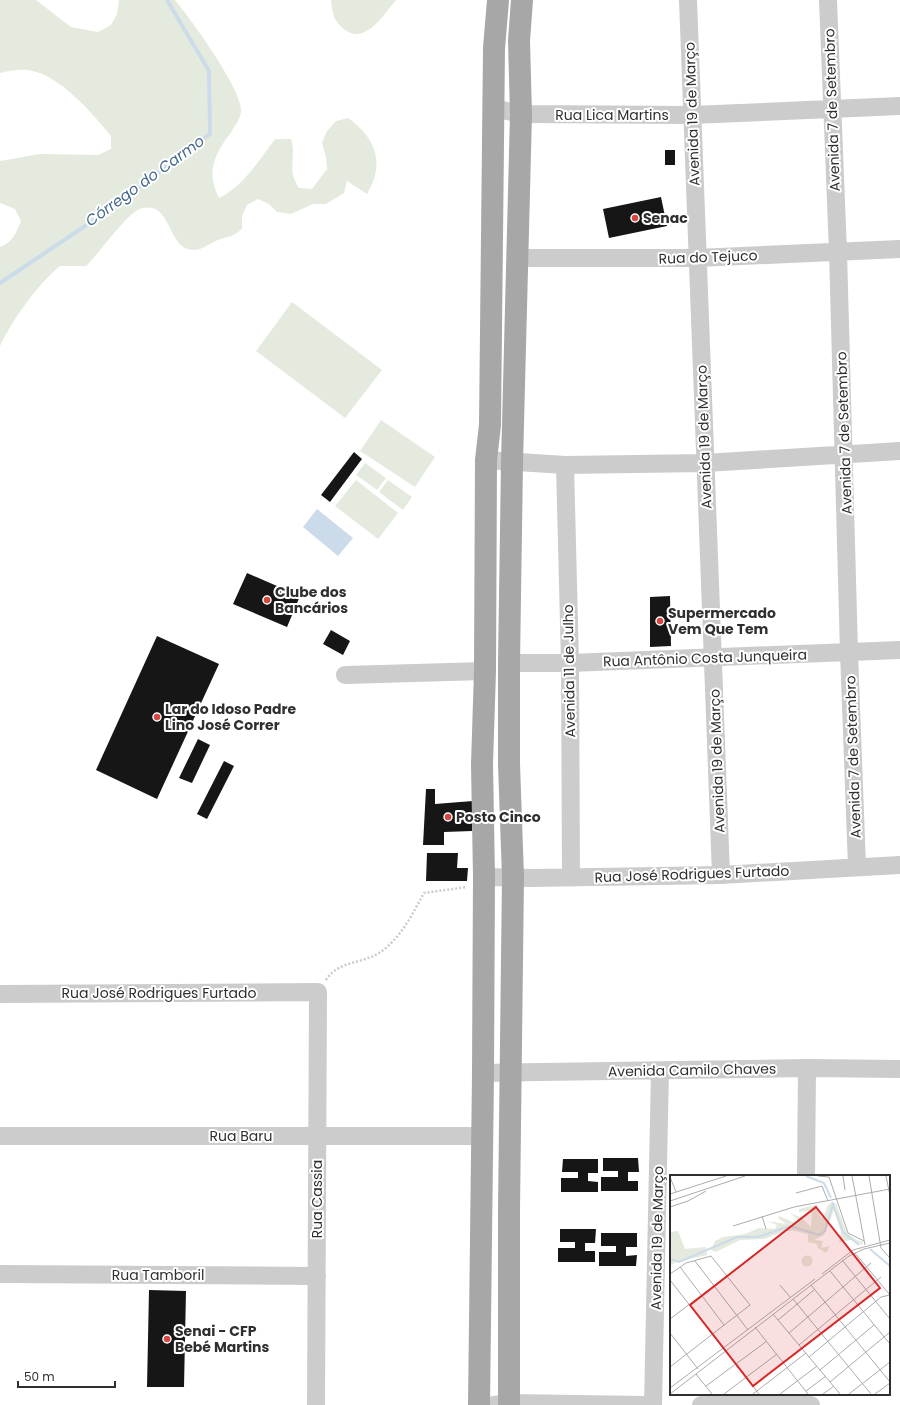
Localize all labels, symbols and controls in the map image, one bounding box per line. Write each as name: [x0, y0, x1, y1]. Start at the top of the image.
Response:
street label: Avenida 7 de Setembro: [819, 28, 845, 192]
street label: Avenida 19 de Março: [679, 42, 705, 186]
street label: Rua Lica Martins: [555, 105, 669, 125]
water label: Córrego do Carmo: [81, 130, 209, 231]
place label: Senac: [643, 208, 688, 228]
marker: Senac: [630, 213, 640, 223]
street label: Rua do Tejuco: [658, 245, 758, 269]
street label: Avenida 7 de Setembro: [831, 351, 857, 515]
street label: Avenida 19 de Março: [691, 365, 717, 509]
place label: Clube dos Bancários: [275, 582, 348, 618]
marker: Clube dos Bancários: [262, 595, 272, 605]
place label: Supermercado Vem Que Tem: [668, 603, 776, 639]
street label: Avenida 11 de Julho: [558, 604, 580, 738]
marker: Supermercado Vem Que Tem: [655, 616, 665, 626]
street label: Rua Antônio Costa Junqueira: [603, 644, 807, 672]
street label: Avenida 7 de Setembro: [840, 675, 866, 839]
street label: Avenida 19 de Março: [704, 689, 730, 833]
place label: Lar do Idoso Padre Lino José Correr: [165, 699, 297, 735]
marker: Lar do Idoso Padre Lino José Correr: [152, 712, 162, 722]
place label: Posto Cinco: [456, 807, 541, 827]
marker: Posto Cinco: [443, 812, 453, 822]
street label: Rua José Rodrigues Furtado: [594, 861, 790, 887]
street label: Rua José Rodrigues Furtado: [62, 983, 256, 1003]
street label: Avenida Camilo Chaves: [608, 1059, 776, 1081]
street label: Rua Baru: [210, 1126, 272, 1146]
street label: Rua Cassia: [307, 1160, 327, 1238]
street label: Avenida 19 de Março: [646, 1166, 668, 1310]
inset map: [670, 1175, 890, 1395]
street label: Rua Tamboril: [112, 1265, 204, 1285]
place label: Senai - CFP Bebé Martins: [175, 1321, 270, 1357]
marker: Senai - CFP Bebé Martins: [162, 1334, 172, 1344]
scale bar: [18, 1363, 115, 1389]
text: 50 m: [24, 1368, 55, 1385]

